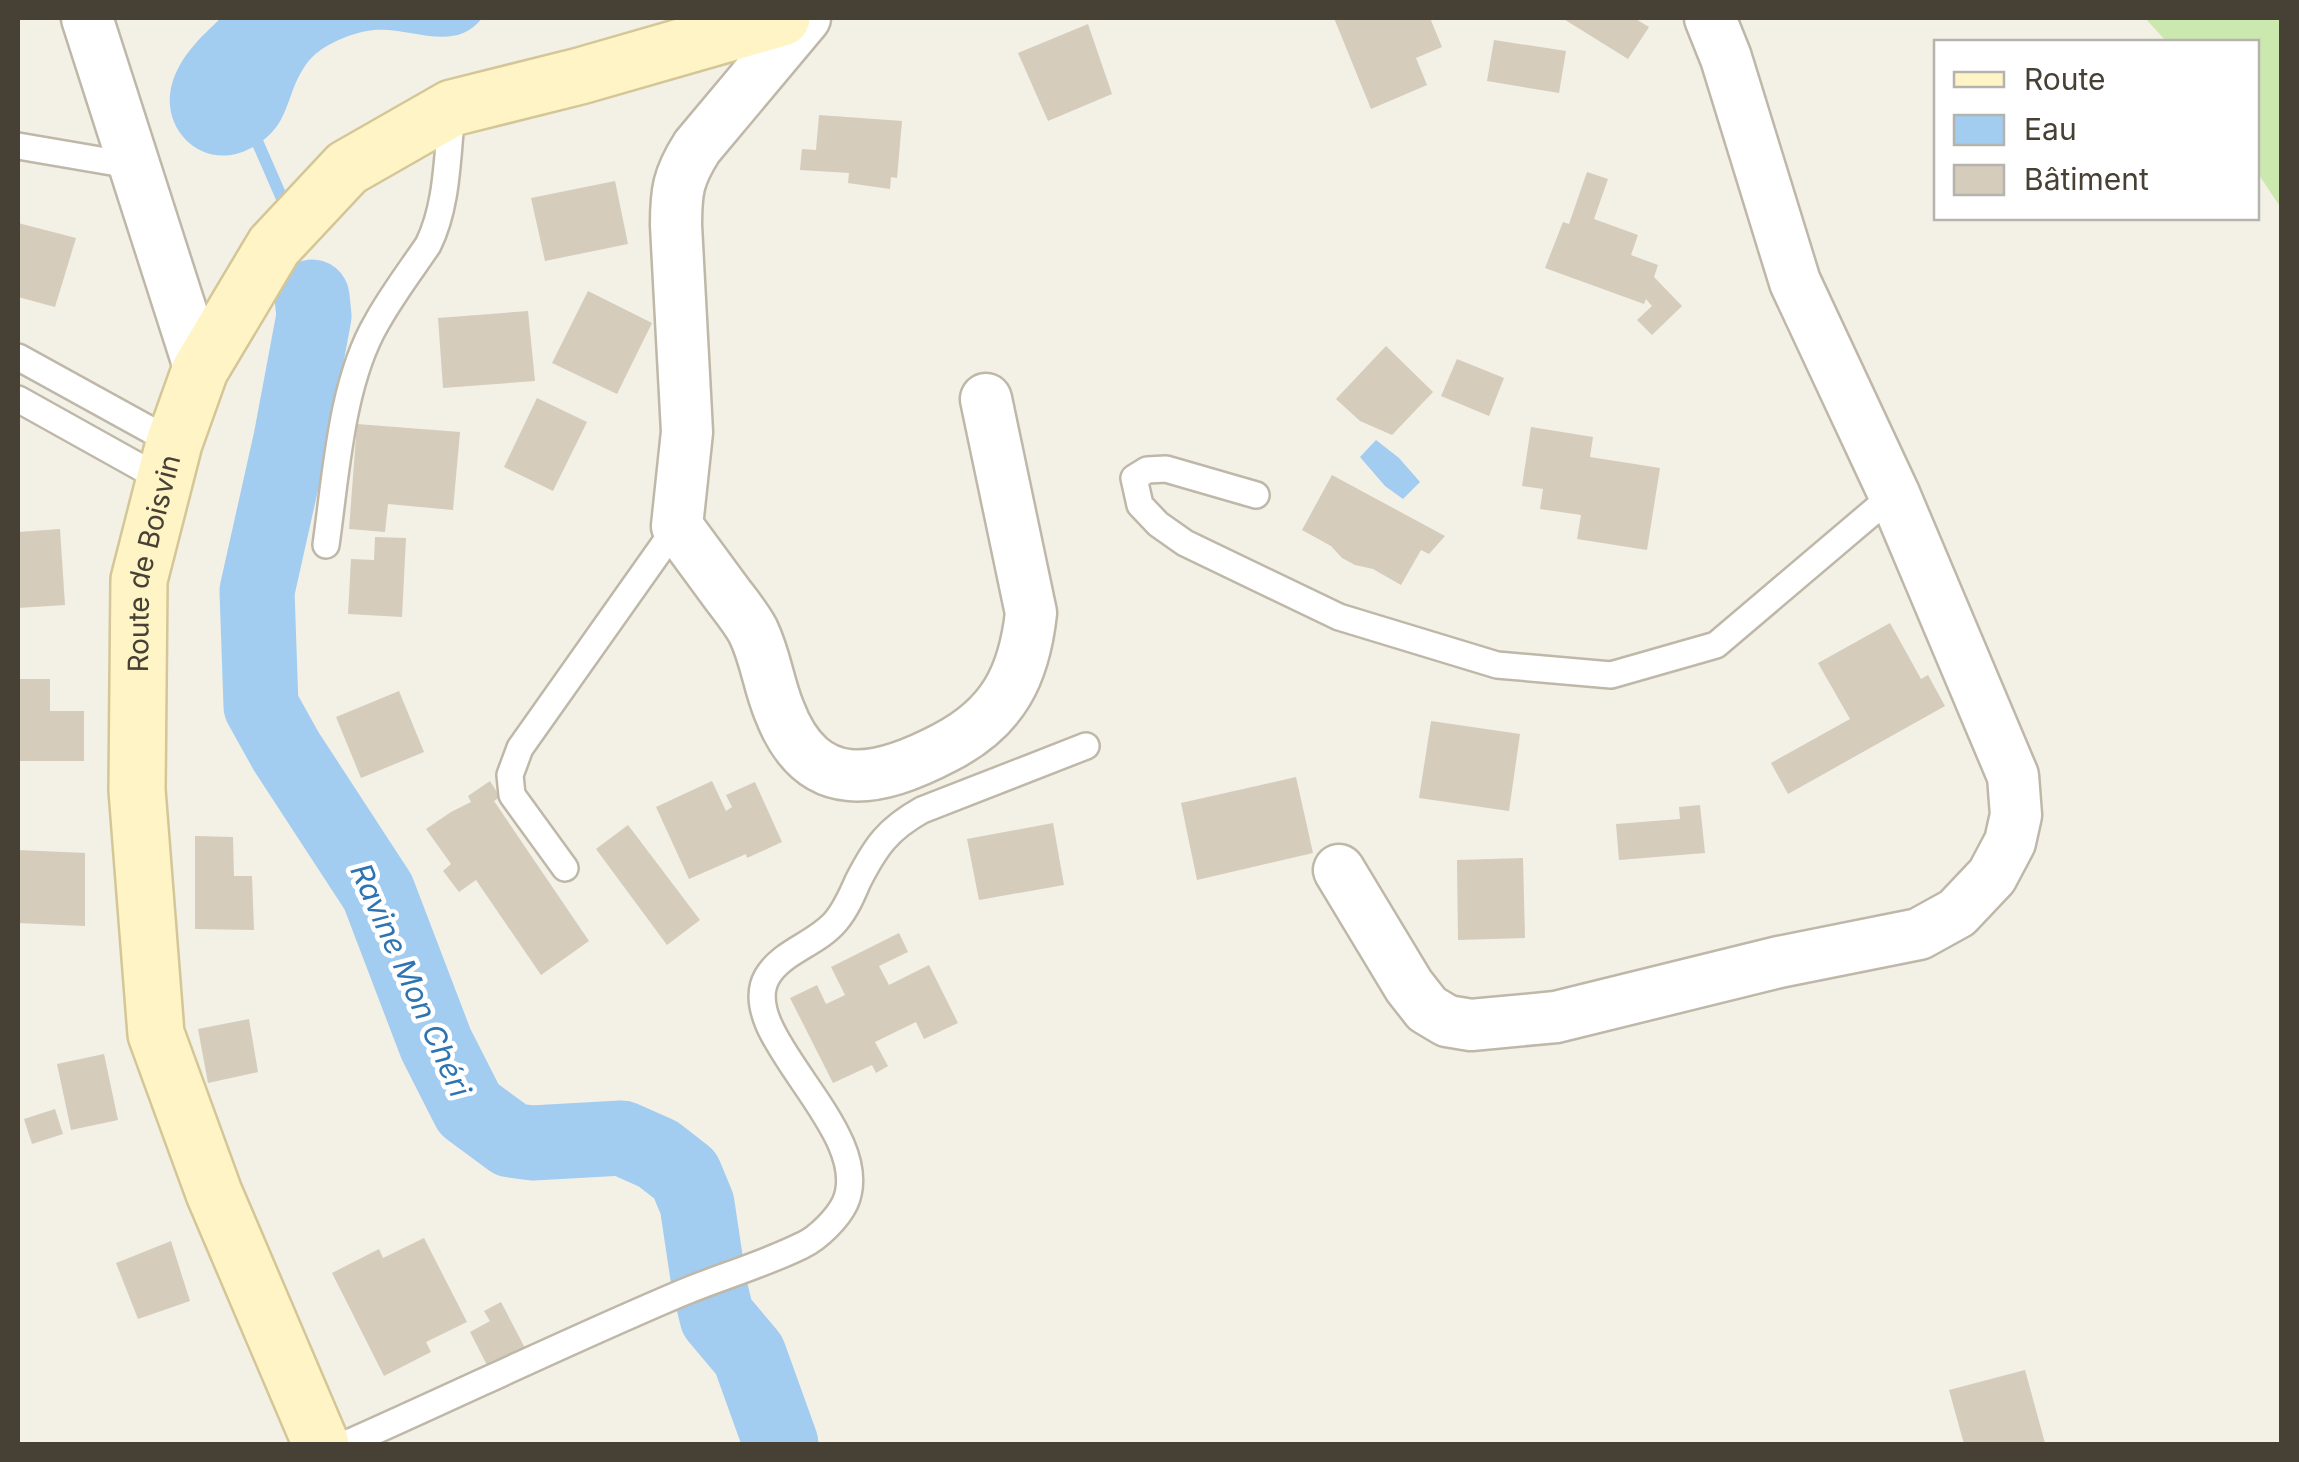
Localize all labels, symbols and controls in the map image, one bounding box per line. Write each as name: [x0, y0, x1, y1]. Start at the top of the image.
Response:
legend: [1934, 40, 2259, 220]
text: Route: [2024, 61, 2106, 97]
text: Eau: [2024, 111, 2077, 147]
text: Bâtiment: [2024, 161, 2149, 197]
street label: Route de Boisvin: [120, 451, 187, 673]
water label: Ravine Mon Chéri: [343, 858, 479, 1103]

